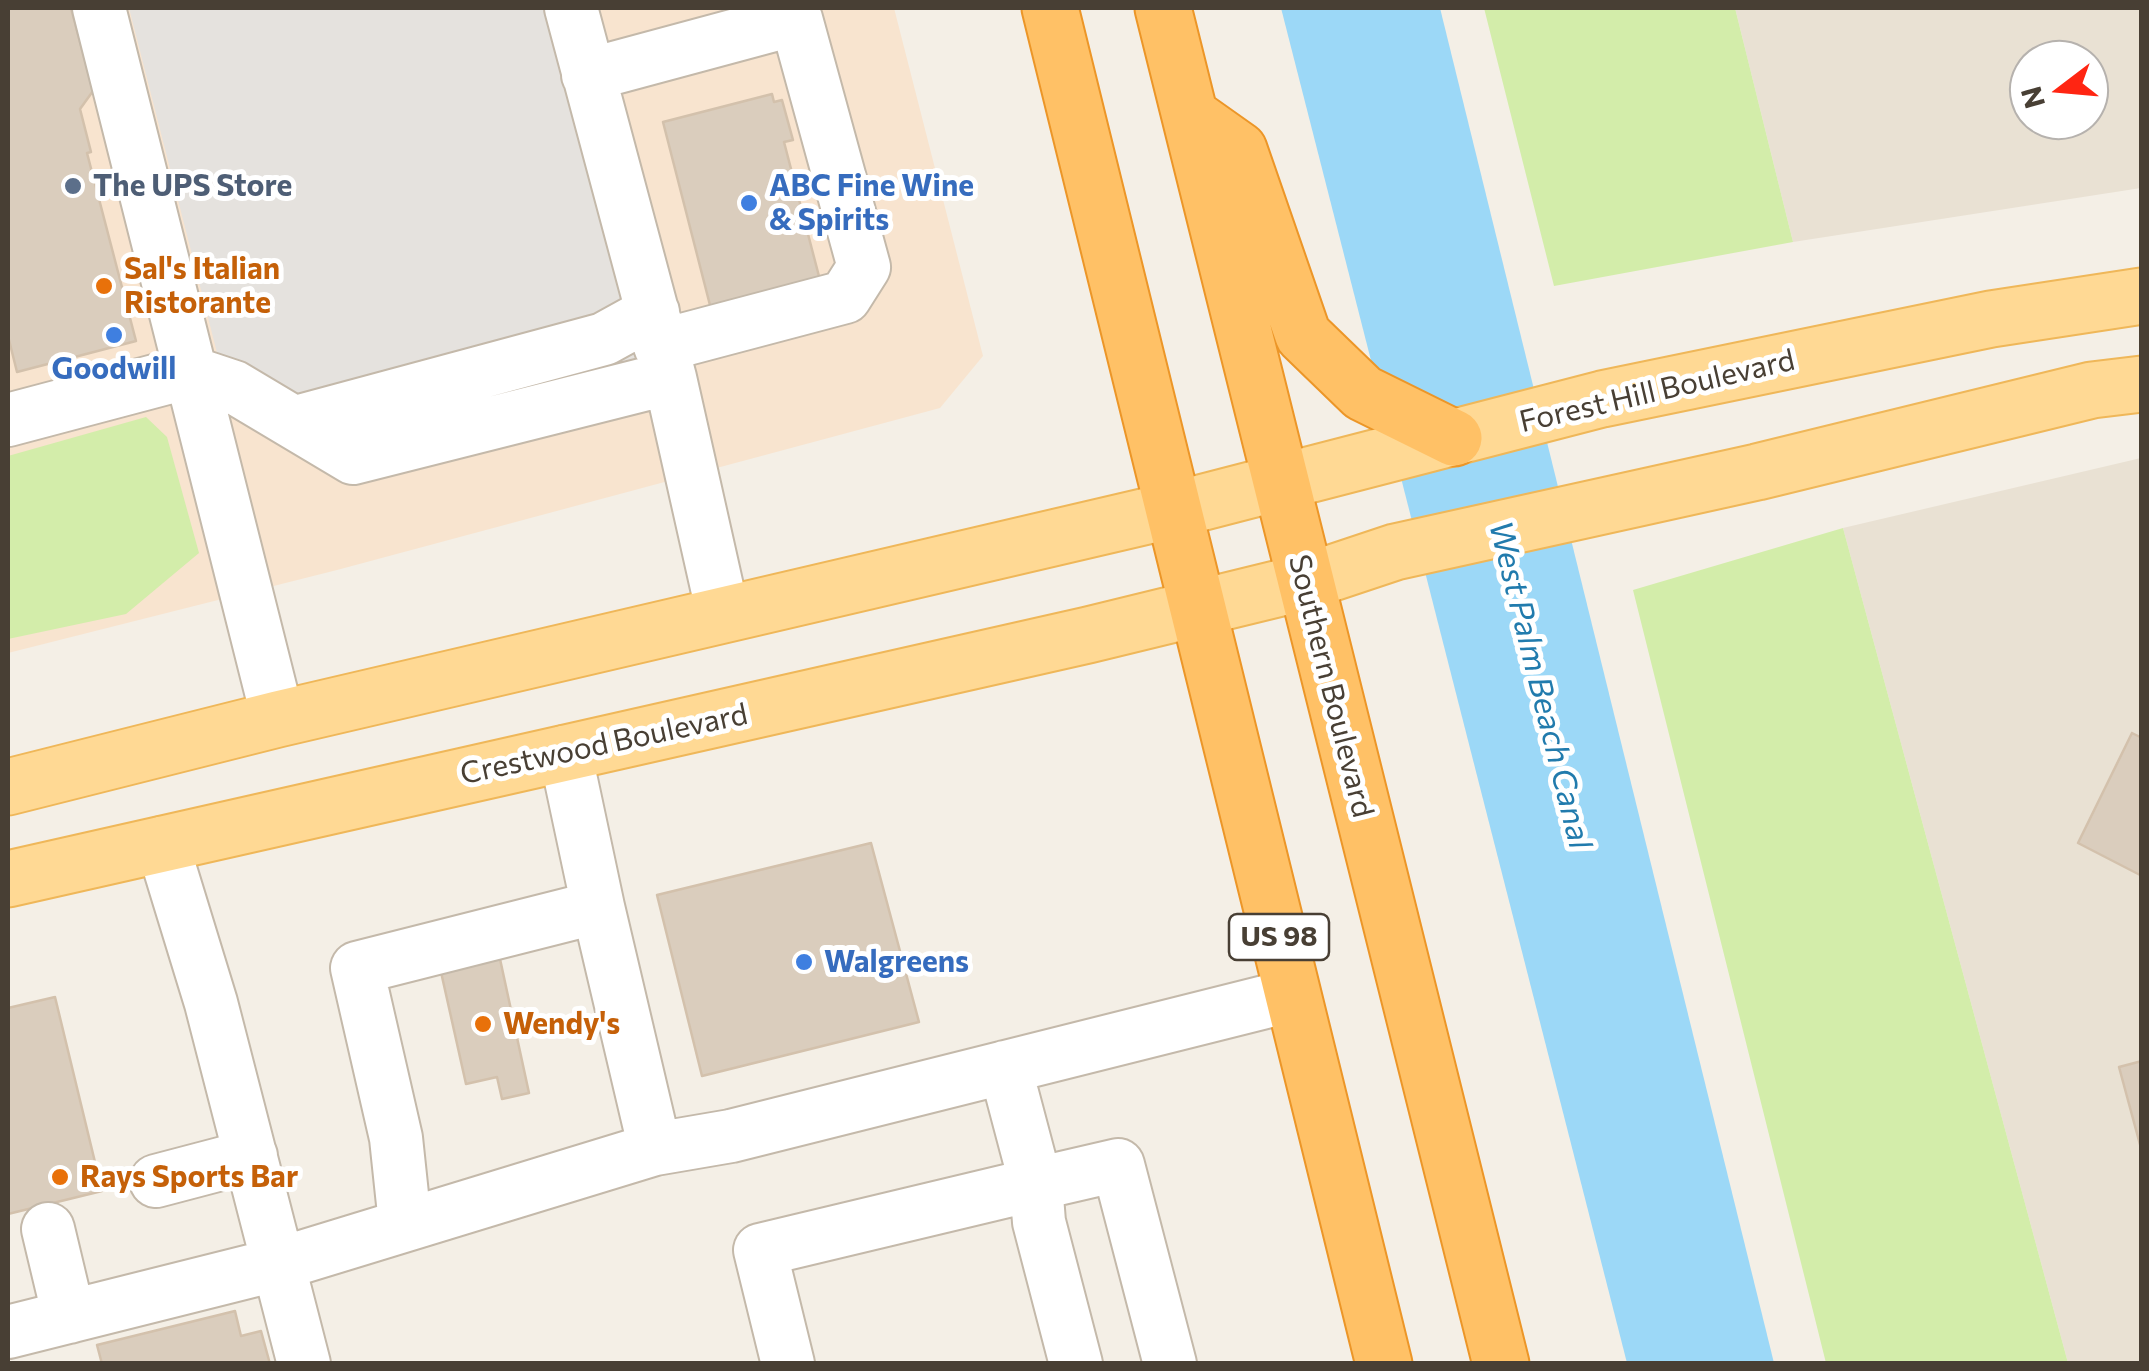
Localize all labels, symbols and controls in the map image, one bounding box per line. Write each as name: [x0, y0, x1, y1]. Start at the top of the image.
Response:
north arrow: [2009, 40, 2109, 140]
text: N: [2013, 83, 2051, 112]
place label: The UPS Store: [93, 168, 292, 204]
place label: ABC Fine Wine & Spirits: [769, 168, 974, 238]
marker: The UPS Store: [62, 175, 84, 197]
marker: ABC Fine Wine & Spirits: [738, 192, 760, 214]
place label: Sal's Italian Ristorante: [124, 251, 280, 322]
marker: Sal's Italian Ristorante: [93, 275, 115, 297]
marker: Goodwill: [103, 324, 125, 346]
street label: Forest Hill Boulevard: [1516, 342, 1798, 440]
place label: Goodwill: [52, 351, 176, 387]
water label: West Palm Beach Canal: [1481, 517, 1599, 853]
street label: Southern Boulevard: [1281, 551, 1381, 821]
street label: Crestwood Boulevard: [457, 696, 751, 792]
road number: US 98: [1229, 914, 1329, 960]
place label: Walgreens: [824, 944, 969, 980]
marker: Walgreens: [793, 951, 815, 973]
place label: Wendy's: [503, 1006, 620, 1042]
marker: Wendy's: [472, 1013, 494, 1035]
place label: Rays Sports Bar: [80, 1159, 298, 1195]
marker: Rays Sports Bar: [49, 1166, 71, 1188]

